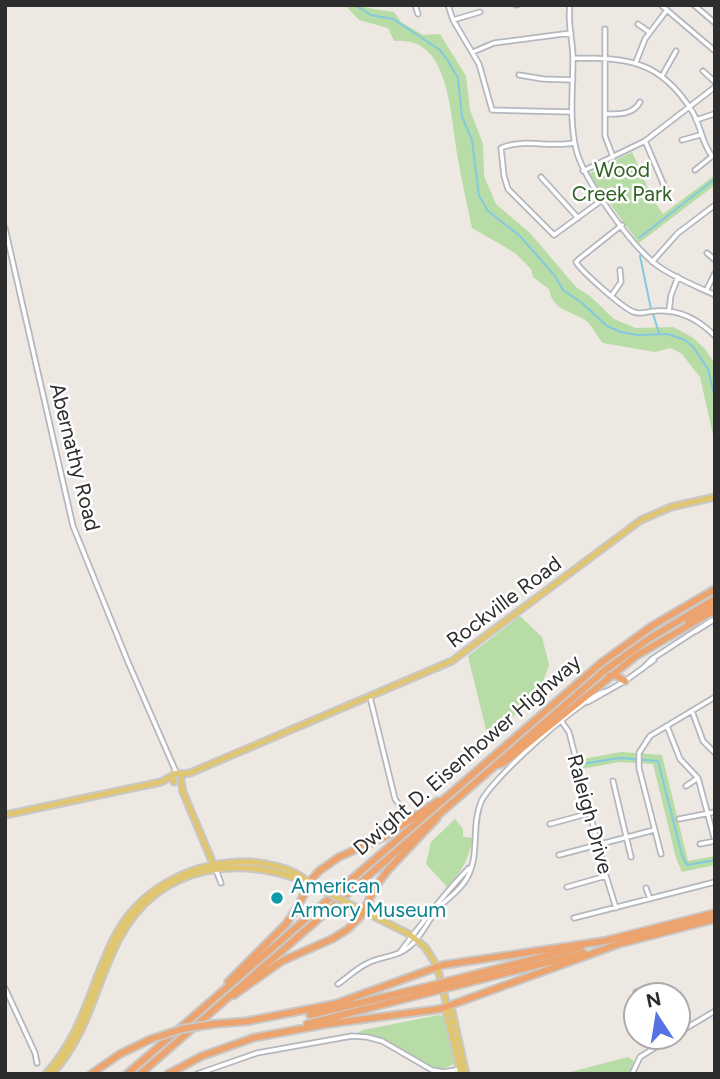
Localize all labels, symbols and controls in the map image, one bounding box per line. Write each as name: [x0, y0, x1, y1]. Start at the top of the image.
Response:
park label: Wood Creek Park: [572, 157, 673, 206]
street label: Abernathy Road: [45, 380, 106, 533]
street label: Rockville Road: [442, 550, 566, 653]
street label: Dwight D. Eisenhower Highway: [348, 649, 586, 860]
street label: Raleigh Drive: [563, 751, 618, 876]
place label: American Armory Museum: [291, 873, 446, 922]
marker: American Armory Museum: [269, 890, 285, 906]
north arrow: [622, 981, 692, 1051]
text: N: [644, 987, 663, 1013]

